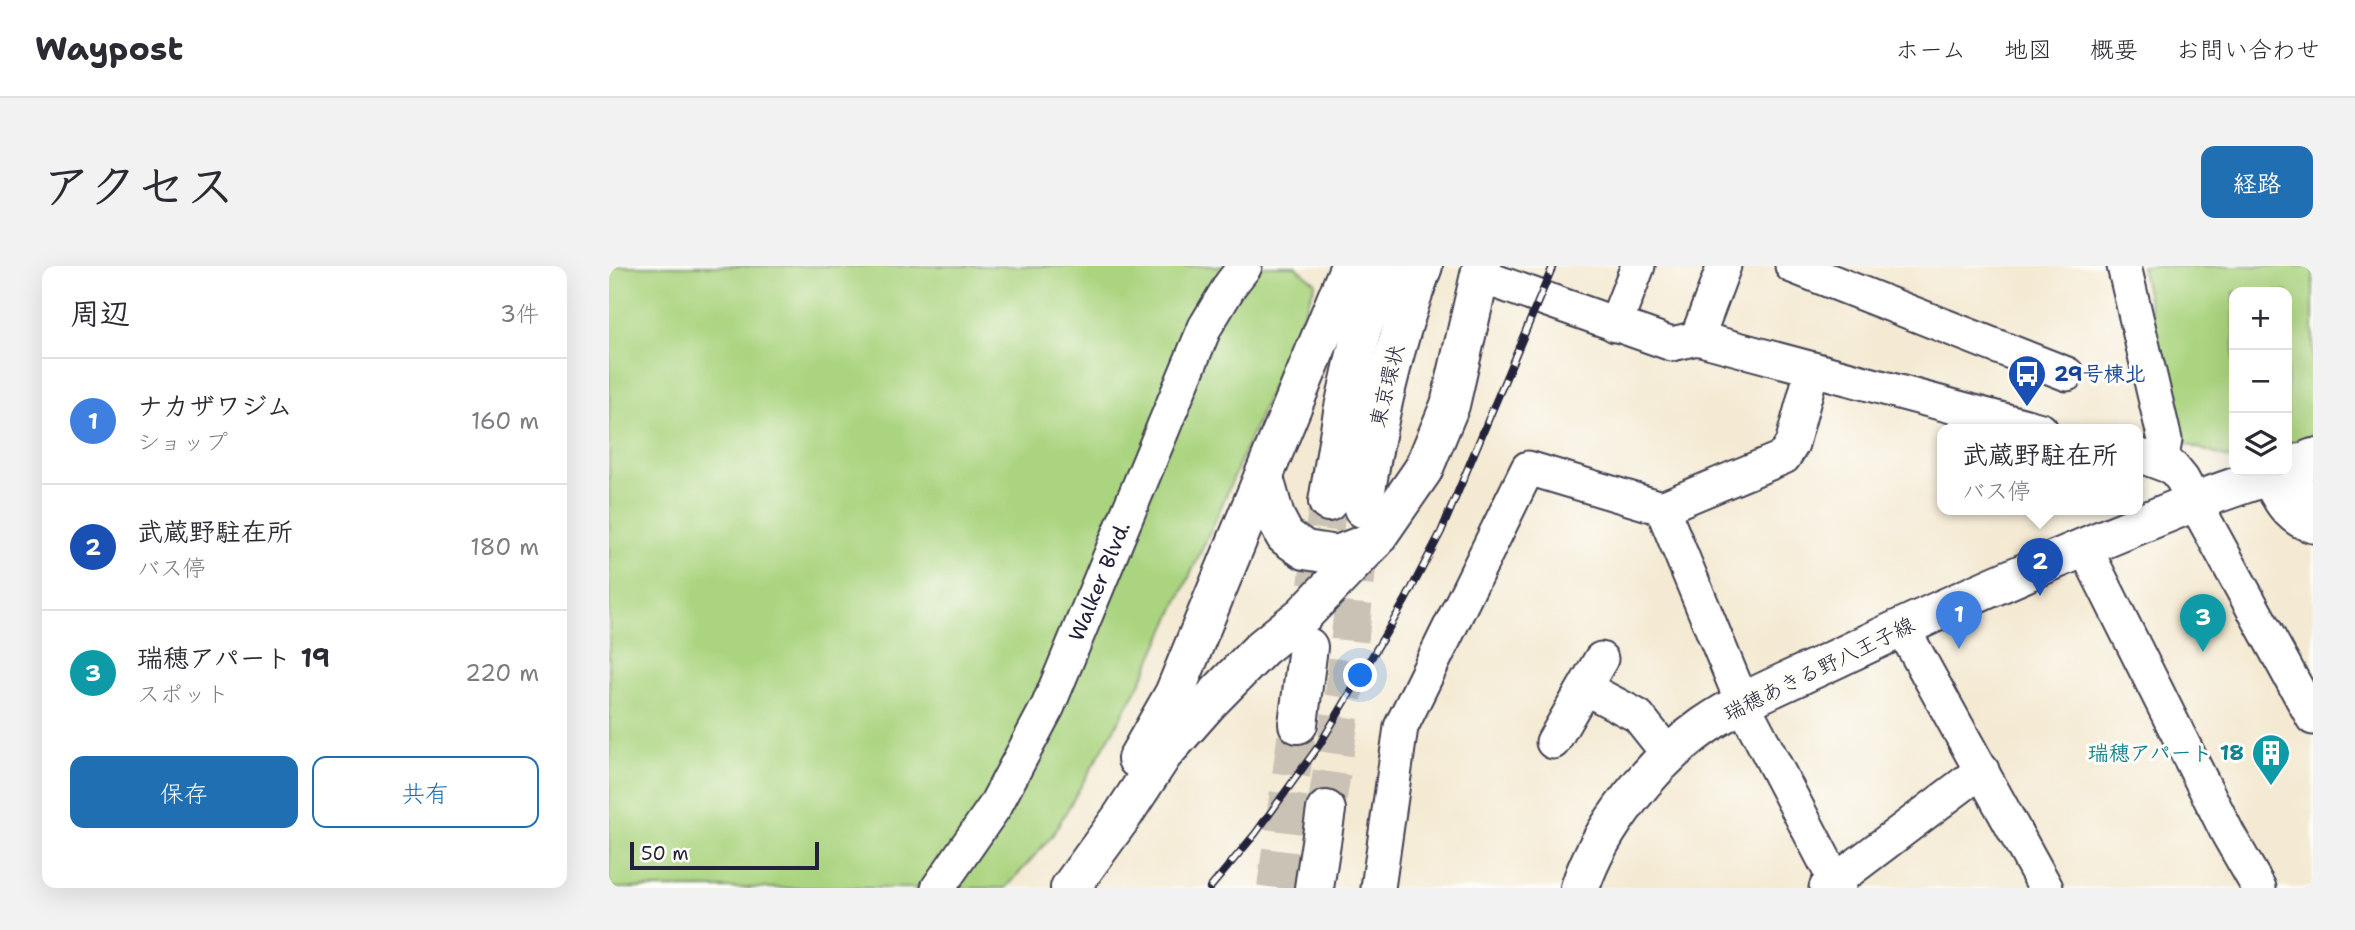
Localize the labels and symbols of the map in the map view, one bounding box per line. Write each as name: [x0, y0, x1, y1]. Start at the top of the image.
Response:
street label: 東京環状: [1363, 342, 1411, 430]
bus stop icon: 29号棟北: [2006, 353, 2048, 408]
place label: 29号棟北: [2054, 360, 2146, 388]
street label: Walker Blvd.: [1062, 517, 1137, 645]
pin: 2: [2017, 538, 2063, 596]
pin: 1: [1936, 591, 1982, 649]
pin: 3: [2180, 594, 2226, 652]
street label: 瑞穂あきる野八王子線: [1719, 610, 1919, 728]
your location: [1343, 658, 1377, 692]
building icon: 瑞穂アパート 18: [2250, 732, 2292, 787]
place label: 瑞穂アパート 18: [2088, 739, 2244, 767]
scale bar: [630, 839, 819, 871]

